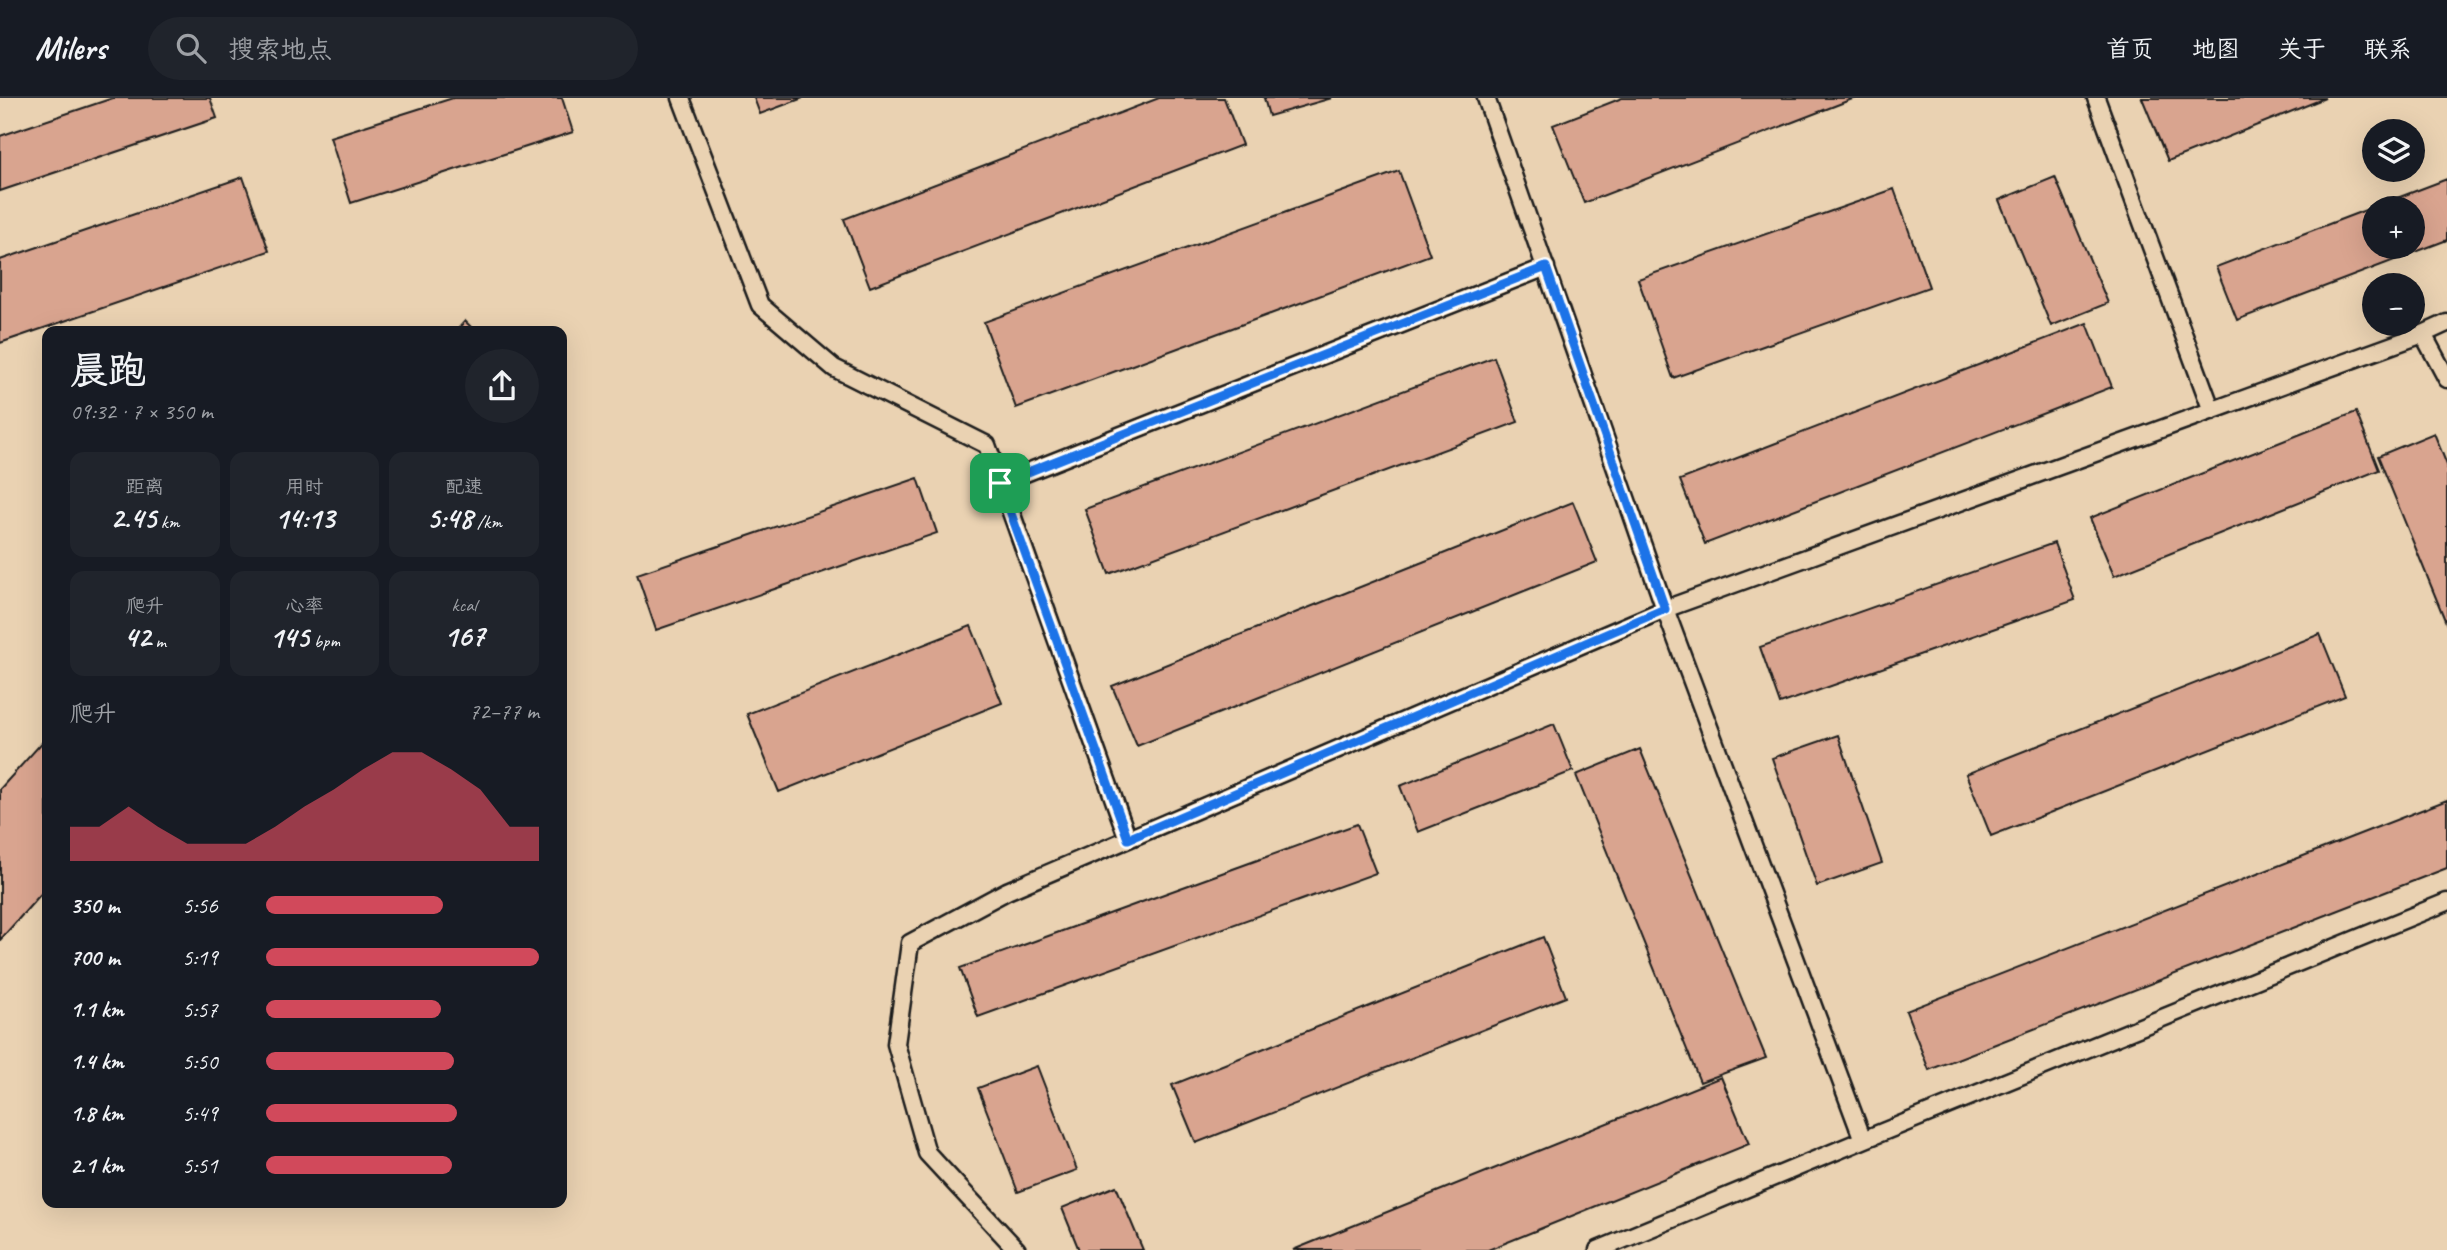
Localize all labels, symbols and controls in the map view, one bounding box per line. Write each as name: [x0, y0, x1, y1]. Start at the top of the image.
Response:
search box: [148, 17, 638, 80]
text: Milers: [35, 27, 106, 69]
icon: search: [172, 29, 210, 67]
text: 搜索地点: [228, 33, 332, 66]
text: 首页: [2106, 34, 2154, 64]
text: 地图: [2192, 34, 2240, 64]
text: 关于: [2278, 34, 2326, 64]
text: 联系: [2364, 34, 2412, 64]
map controls: [2362, 119, 2425, 336]
button: layers: [2362, 119, 2425, 182]
button: +: [2362, 196, 2425, 259]
button: −: [2362, 273, 2425, 336]
text: 晨跑: [70, 347, 146, 394]
button: share: [465, 349, 539, 423]
text: 09:32 · 7 × 350 m: [70, 397, 213, 426]
pin: [970, 453, 1030, 513]
icon: arrive: [981, 464, 1019, 502]
text: 距离: [126, 475, 164, 499]
text: 用时: [285, 475, 324, 499]
text: 配速: [445, 475, 483, 499]
text: 2.45: [110, 499, 156, 537]
text: 14:13: [275, 499, 334, 537]
text: 5:48: [426, 499, 472, 537]
text: km: [156, 510, 179, 534]
text: /km: [472, 510, 502, 534]
text: kcal: [452, 593, 477, 617]
text: 爬升: [126, 594, 164, 618]
text: 心率: [285, 594, 324, 618]
text: 167: [444, 617, 485, 655]
text: 42: [124, 618, 151, 656]
text: 145: [269, 618, 309, 656]
text: m: [151, 629, 166, 653]
text: bpm: [309, 629, 340, 653]
text: 72–77 m: [469, 697, 539, 726]
text: 爬升: [70, 699, 116, 728]
text: 350 m: [70, 891, 119, 920]
text: 5:56: [182, 891, 218, 920]
text: 700 m: [70, 943, 120, 972]
text: 5:19: [182, 943, 218, 972]
text: 1.1 km: [70, 995, 124, 1024]
text: 5:57: [182, 995, 218, 1024]
text: 1.4 km: [70, 1047, 124, 1076]
text: 5:50: [182, 1047, 218, 1076]
text: 1.8 km: [70, 1099, 124, 1128]
text: 5:49: [182, 1099, 218, 1128]
text: 2.1 km: [70, 1151, 124, 1180]
text: 5:51: [182, 1151, 218, 1180]

